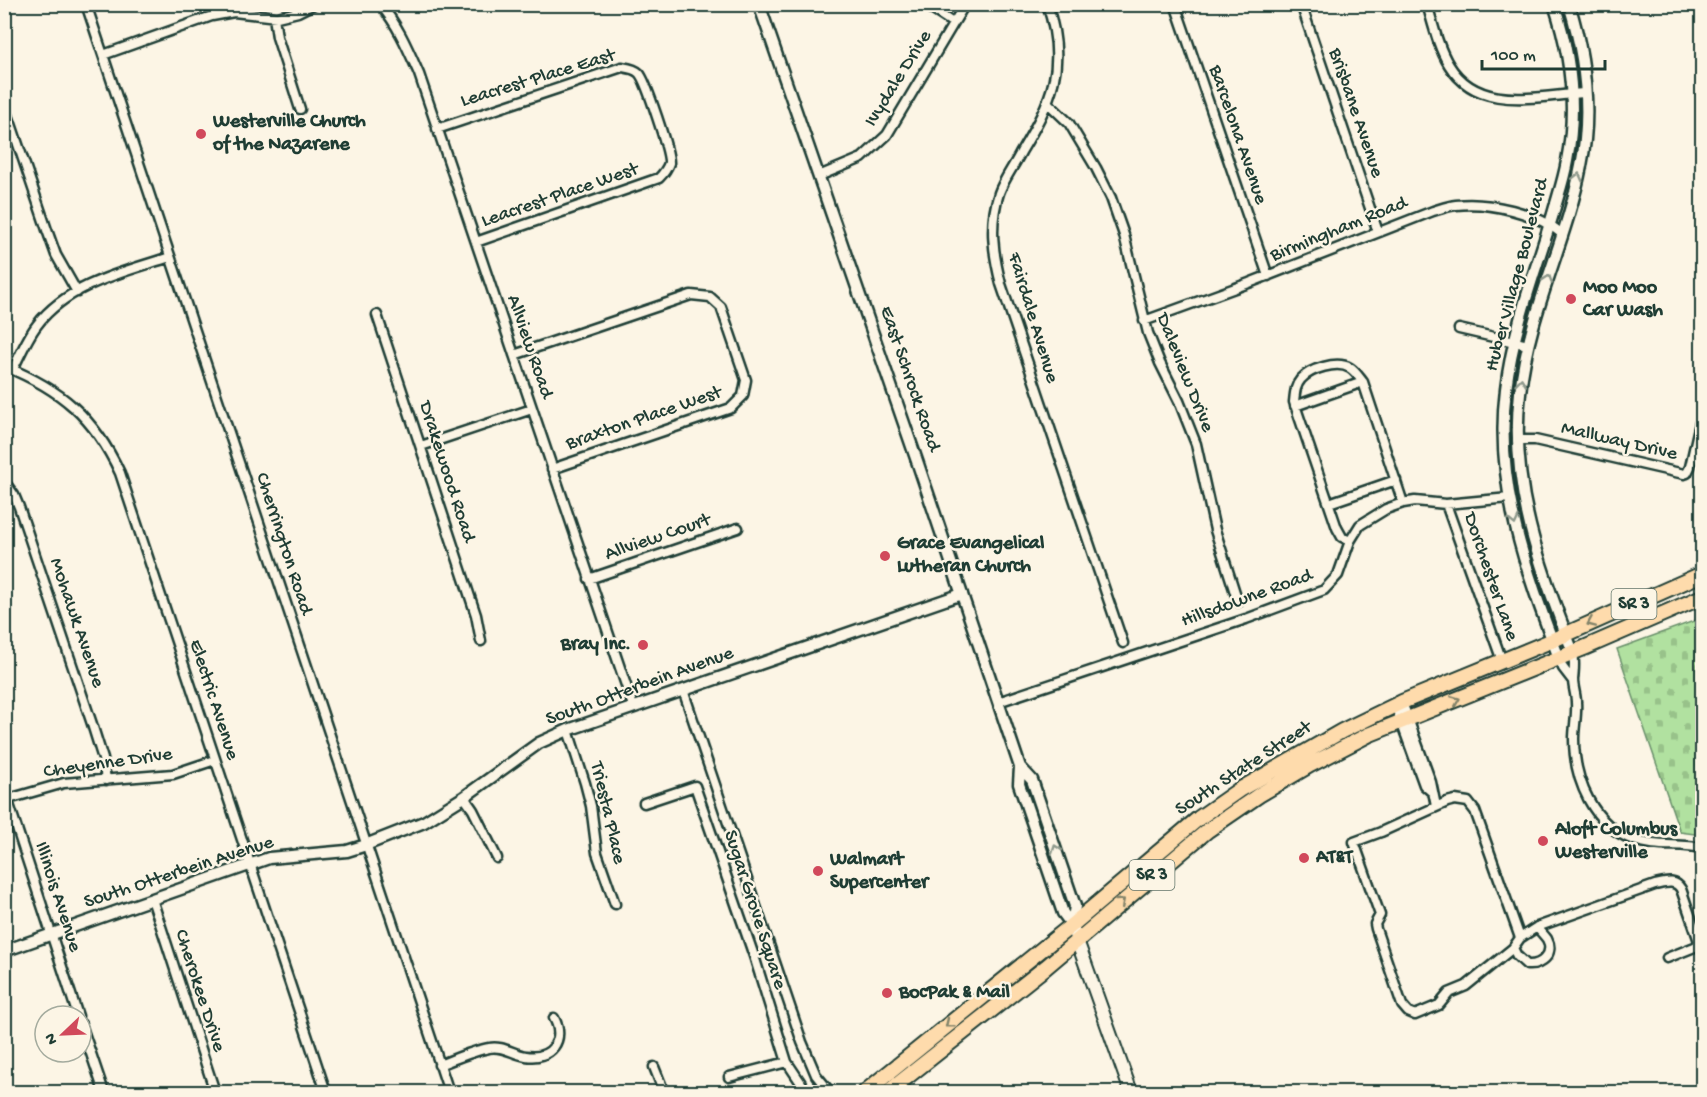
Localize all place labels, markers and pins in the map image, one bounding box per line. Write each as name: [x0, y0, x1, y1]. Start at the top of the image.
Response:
place label: Westerville Church of the Nazarene: [212, 111, 366, 157]
marker: Westerville Church of the Nazarene: [194, 127, 208, 141]
place label: Moo Moo Car Wash: [1582, 277, 1663, 323]
marker: Moo Moo Car Wash: [1564, 292, 1578, 306]
place label: Grace Evangelical Lutheran Church: [897, 533, 1045, 579]
marker: Grace Evangelical Lutheran Church: [878, 549, 892, 563]
place label: Bray Inc.: [560, 634, 631, 657]
marker: Bray Inc.: [636, 638, 650, 652]
place label: Aloft Columbus Westerville: [1554, 819, 1679, 865]
marker: Aloft Columbus Westerville: [1536, 834, 1550, 848]
place label: AT&T: [1315, 847, 1354, 870]
place label: Walmart Supercenter: [829, 849, 930, 895]
marker: AT&T: [1297, 851, 1311, 865]
marker: Walmart Supercenter: [811, 864, 825, 878]
place label: BocPak & Mail: [898, 982, 1010, 1005]
marker: BocPak & Mail: [880, 986, 894, 1000]

